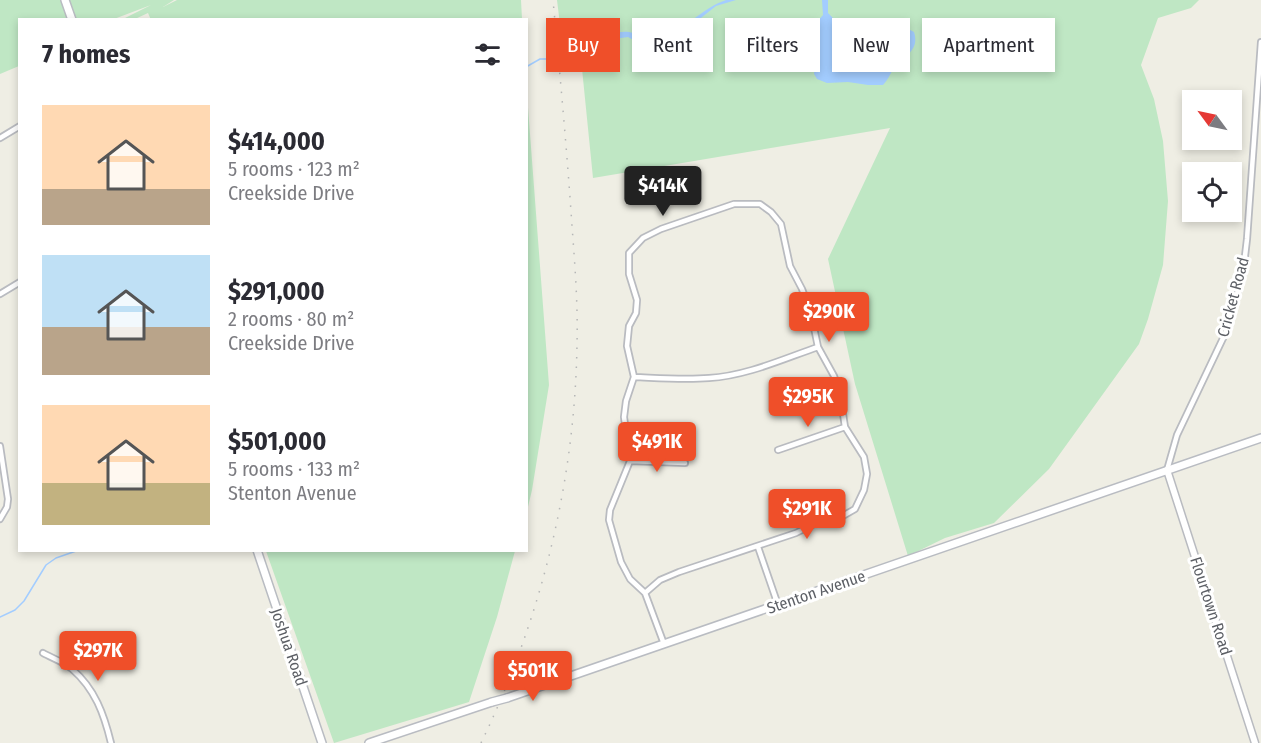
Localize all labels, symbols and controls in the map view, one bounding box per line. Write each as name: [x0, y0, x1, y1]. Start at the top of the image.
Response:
chip: Buy: [546, 18, 620, 72]
chip: Rent: [632, 18, 713, 72]
chip: Filters: [725, 18, 820, 72]
chip: New: [832, 18, 910, 72]
chip: Apartment: [922, 18, 1055, 72]
icon: filters: [471, 38, 504, 71]
text: 7 homes: [42, 39, 130, 70]
north arrow: [1182, 90, 1242, 150]
map controls: [1182, 90, 1242, 222]
text: $414,000: [228, 126, 325, 157]
icon: home: [90, 129, 162, 201]
text: 5 rooms · 123 m²: [228, 157, 360, 181]
button: locate: [1182, 162, 1242, 222]
pin: $414K: [621, 166, 705, 217]
text: $414K: [638, 173, 688, 197]
text: Creekside Drive: [228, 181, 354, 205]
street label: Cricket Road: [1213, 255, 1253, 339]
text: $291,000: [228, 276, 325, 307]
icon: home: [90, 279, 162, 351]
pin: $290K: [787, 292, 871, 343]
text: $290K: [803, 299, 855, 323]
text: 2 rooms · 80 m²: [228, 307, 354, 331]
text: Creekside Drive: [228, 331, 354, 355]
pin: $295K: [766, 377, 850, 428]
text: $295K: [783, 384, 833, 408]
pin: $491K: [615, 422, 699, 473]
text: $501,000: [228, 426, 326, 457]
icon: home: [90, 429, 162, 501]
text: $491K: [632, 429, 682, 453]
text: 5 rooms · 133 m²: [228, 457, 360, 481]
text: Stenton Avenue: [228, 481, 357, 505]
pin: $291K: [765, 489, 849, 540]
text: $291K: [782, 496, 832, 520]
street label: Flourtown Road: [1186, 554, 1236, 658]
street label: Stenton Avenue: [764, 566, 868, 618]
street label: Joshua Road: [267, 606, 311, 688]
pin: $297K: [56, 631, 140, 682]
text: $297K: [73, 638, 123, 662]
pin: $501K: [491, 651, 575, 702]
text: $501K: [508, 658, 558, 682]

